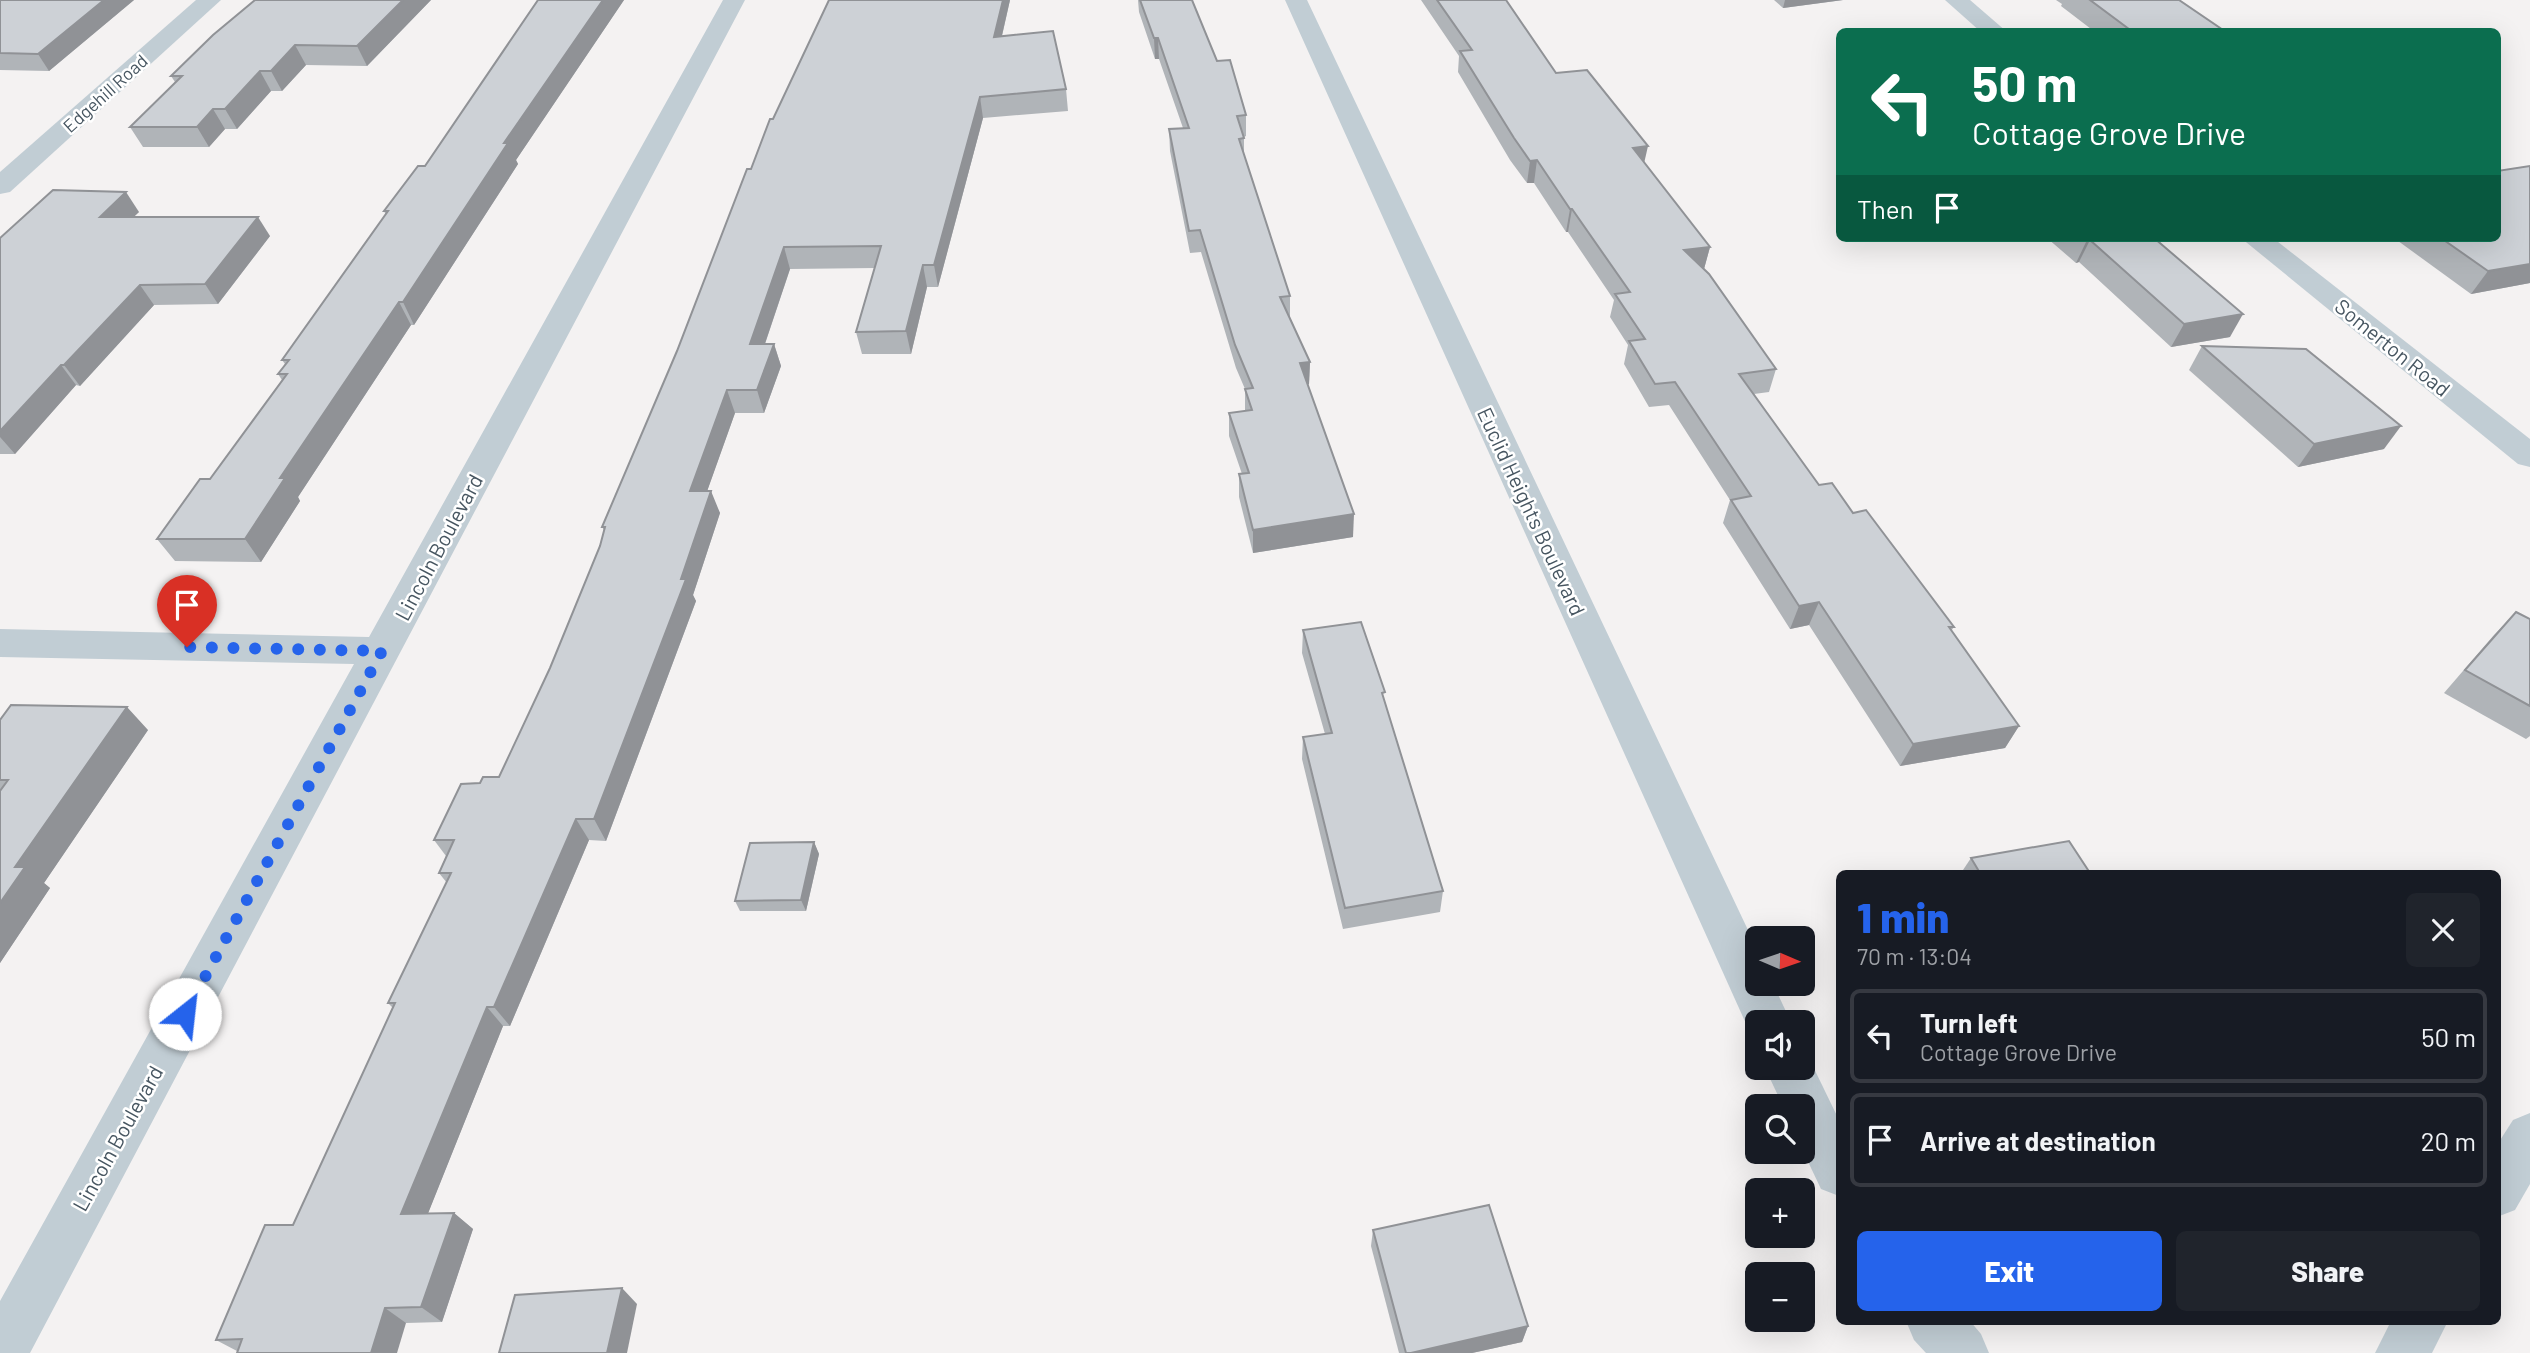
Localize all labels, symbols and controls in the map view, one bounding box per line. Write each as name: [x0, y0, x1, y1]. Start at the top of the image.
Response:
street label: Edgehill Road: [58, 49, 152, 137]
text: 50 m: [1972, 53, 2077, 112]
icon: left: [1857, 56, 1948, 147]
text: Cottage Grove Drive: [1972, 113, 2246, 151]
icon: arrive: [1928, 189, 1966, 227]
text: Then: [1857, 193, 1914, 224]
street label: Somerton Road: [2330, 293, 2456, 401]
street label: Euclid Heights Boulevard: [1473, 403, 1591, 619]
street label: Lincoln Boulevard: [389, 470, 487, 624]
pin: [157, 575, 217, 647]
icon: arrive: [168, 586, 206, 624]
text: 1 min: [1857, 891, 1949, 941]
button: close: [2406, 893, 2480, 967]
north arrow: [1745, 926, 1815, 996]
map controls: [1745, 926, 1815, 1332]
text: 70 m · 13:04: [1857, 942, 1972, 970]
position arrow: [148, 977, 222, 1051]
text: Turn left: [1920, 1007, 2018, 1038]
button: sound: [1745, 1010, 1815, 1080]
icon: left: [1861, 1017, 1899, 1055]
text: 50 m: [2421, 1021, 2476, 1052]
text: Cottage Grove Drive: [1920, 1038, 2117, 1066]
street label: Lincoln Boulevard: [67, 1061, 167, 1215]
button: search: [1745, 1094, 1815, 1164]
icon: arrive: [1861, 1121, 1899, 1159]
text: Arrive at destination: [1920, 1125, 2156, 1156]
text: 20 m: [2421, 1125, 2476, 1156]
button: +: [1745, 1178, 1815, 1248]
button: Exit: [1857, 1231, 2162, 1311]
button: Share: [2176, 1231, 2480, 1311]
button: −: [1745, 1262, 1815, 1332]

